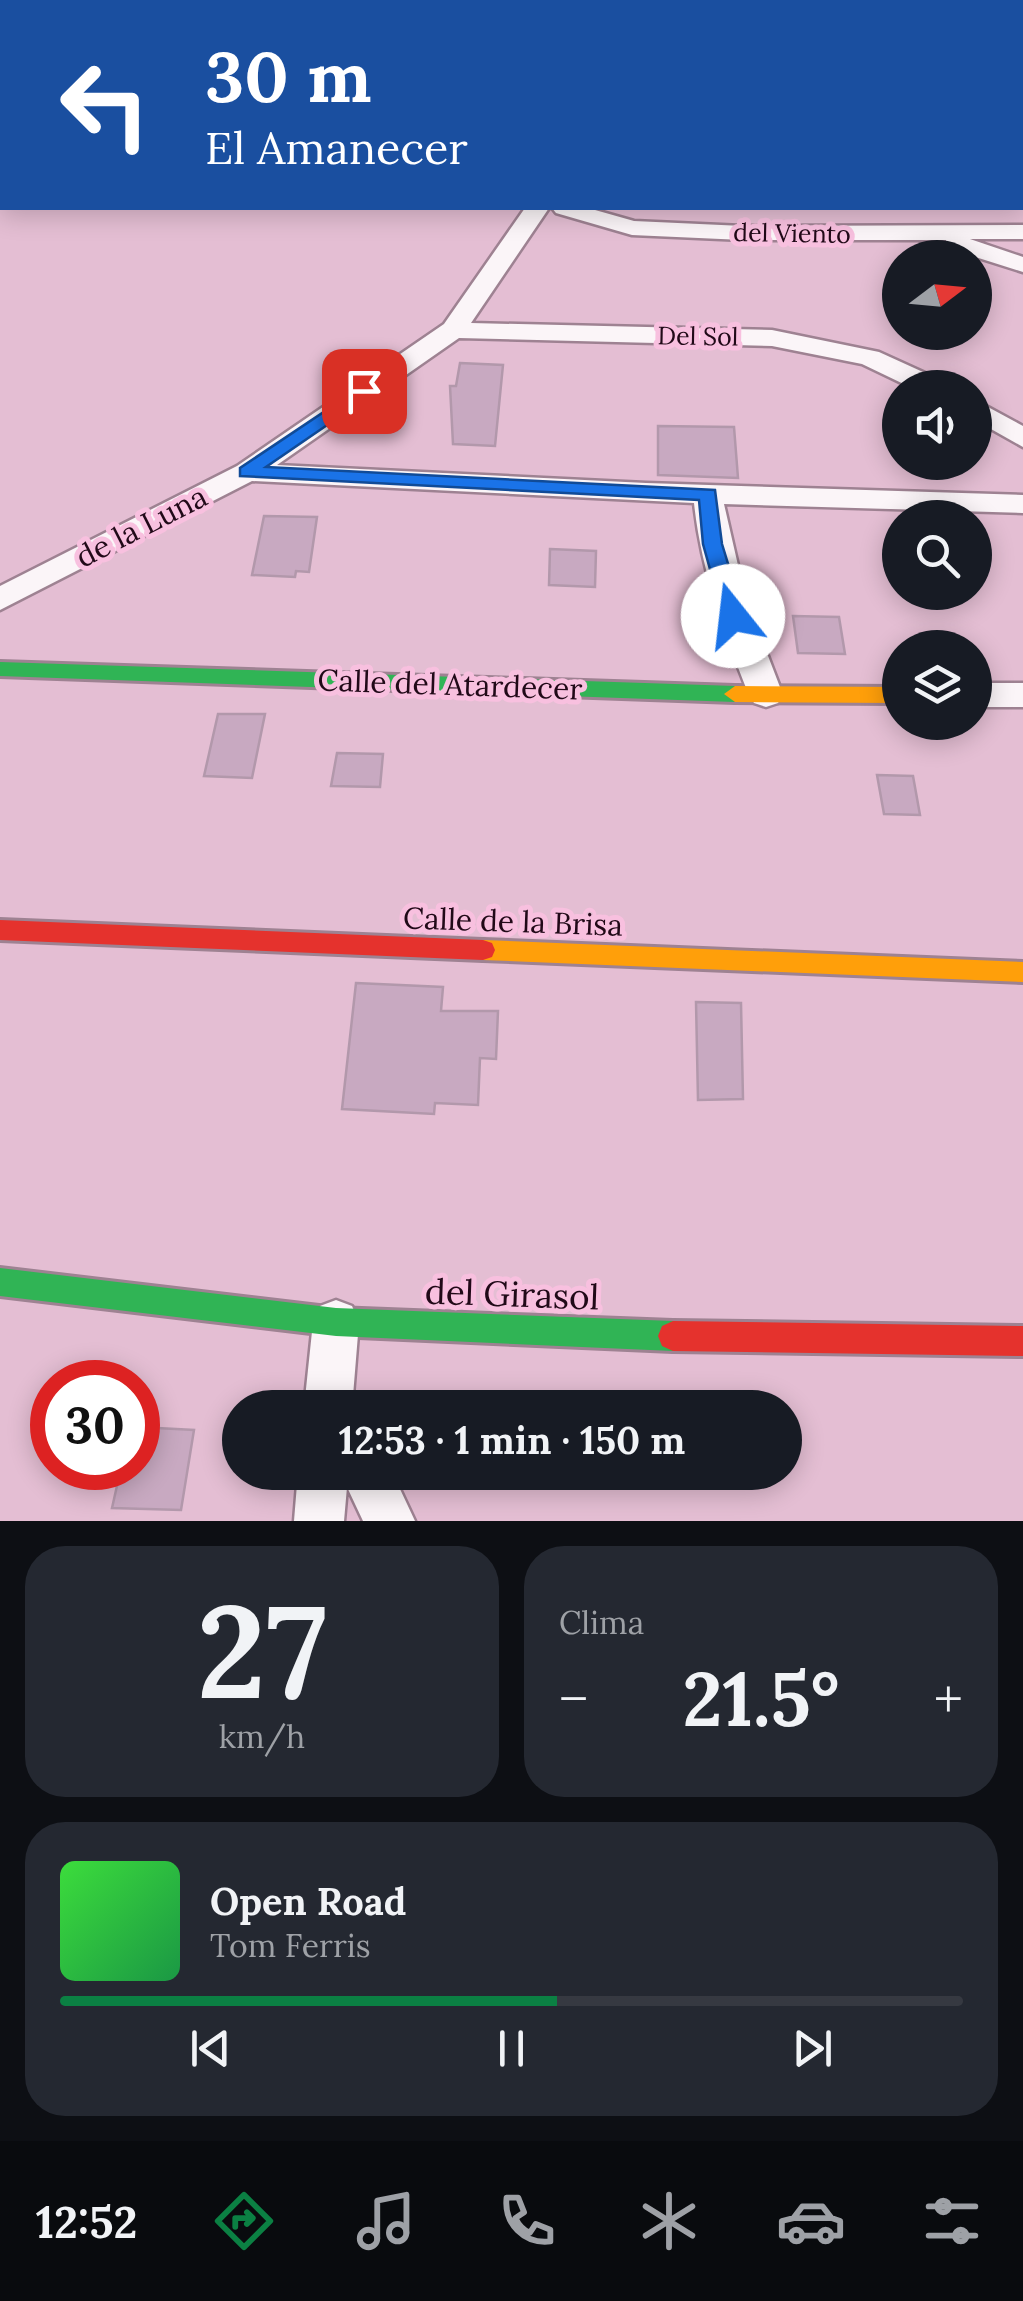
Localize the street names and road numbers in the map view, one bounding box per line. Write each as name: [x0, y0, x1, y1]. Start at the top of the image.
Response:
street label: del Viento: [733, 216, 851, 250]
street label: Del Sol: [657, 319, 739, 353]
street label: de la Luna: [69, 477, 213, 575]
street label: Calle del Atardecer: [317, 660, 583, 708]
street label: Calle de la Brisa: [403, 898, 623, 944]
street label: del Girasol: [424, 1268, 600, 1320]

